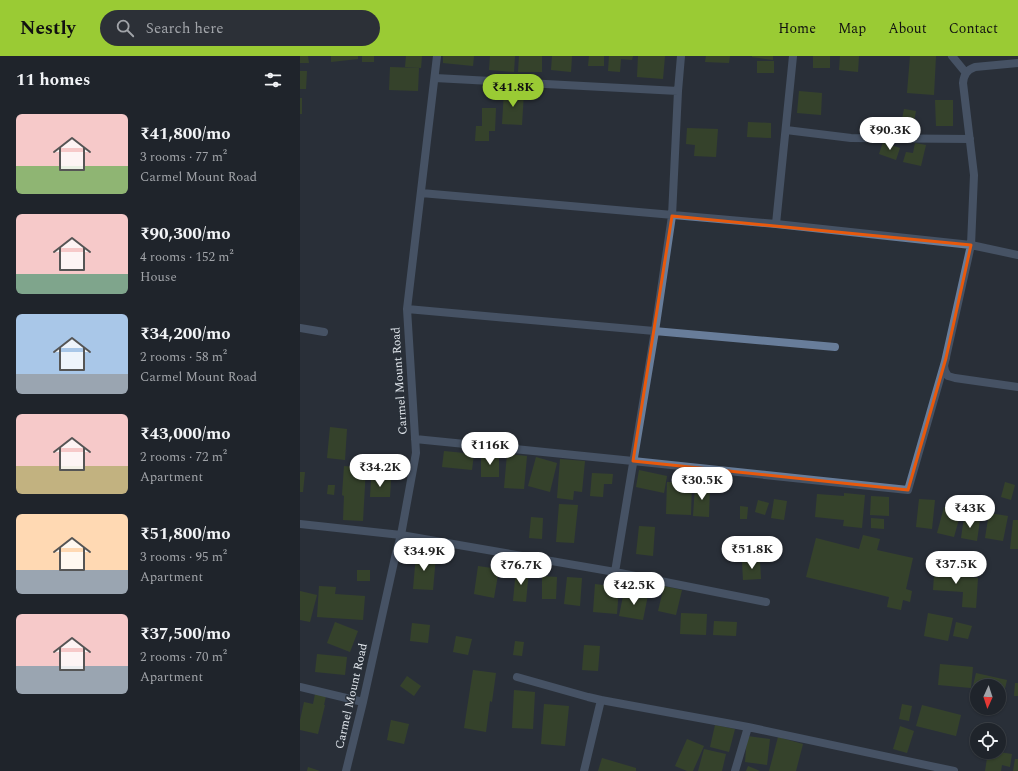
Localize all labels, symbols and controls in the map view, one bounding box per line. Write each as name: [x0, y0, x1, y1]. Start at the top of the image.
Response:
search box: [100, 10, 380, 46]
text: Nestly: [20, 14, 76, 43]
icon: search: [114, 17, 136, 39]
text: Search here: [146, 17, 223, 40]
text: Home: [778, 18, 816, 39]
text: Map: [838, 18, 866, 39]
text: About: [888, 18, 927, 39]
text: Contact: [949, 18, 998, 39]
text: 11 homes: [16, 67, 90, 93]
icon: filters: [262, 69, 284, 91]
pin: ₹41.8K: [480, 74, 546, 108]
text: ₹41.8K: [492, 77, 534, 97]
pin: ₹90.3K: [857, 117, 923, 151]
text: ₹90.3K: [869, 120, 911, 140]
text: ₹41,800/mo: [140, 121, 231, 147]
icon: home: [48, 130, 96, 178]
text: 3 rooms · 77 m²: [140, 147, 227, 167]
text: Carmel Mount Road: [140, 167, 257, 187]
text: ₹90,300/mo: [140, 221, 231, 247]
icon: home: [48, 230, 96, 278]
text: 4 rooms · 152 m²: [140, 247, 234, 267]
text: House: [140, 267, 177, 287]
text: ₹34,200/mo: [140, 321, 231, 347]
street label: Carmel Mount Road: [386, 326, 413, 436]
icon: home: [48, 330, 96, 378]
text: 2 rooms · 58 m²: [140, 347, 227, 367]
text: Carmel Mount Road: [140, 367, 257, 387]
text: ₹43,000/mo: [140, 421, 231, 447]
icon: home: [48, 430, 96, 478]
pin: ₹116K: [462, 432, 518, 466]
text: ₹116K: [470, 435, 510, 455]
text: 2 rooms · 72 m²: [140, 447, 227, 467]
pin: ₹34.2K: [347, 454, 413, 488]
text: ₹34.2K: [359, 457, 401, 477]
text: Apartment: [140, 467, 203, 487]
pin: ₹30.5K: [669, 467, 735, 501]
text: ₹30.5K: [681, 470, 723, 490]
pin: ₹43K: [946, 495, 994, 529]
text: ₹43K: [954, 498, 986, 518]
text: ₹51,800/mo: [140, 521, 231, 547]
icon: home: [48, 530, 96, 578]
pin: ₹51.8K: [719, 536, 785, 570]
pin: ₹34.9K: [391, 538, 457, 572]
text: ₹51.8K: [731, 539, 773, 559]
text: ₹34.9K: [403, 541, 445, 561]
text: 3 rooms · 95 m²: [140, 547, 227, 567]
pin: ₹37.5K: [923, 551, 989, 585]
pin: ₹76.7K: [488, 552, 554, 586]
text: ₹37.5K: [935, 554, 977, 574]
text: ₹76.7K: [500, 555, 542, 575]
text: Apartment: [140, 567, 203, 587]
pin: ₹42.5K: [601, 572, 667, 606]
text: ₹42.5K: [613, 575, 655, 595]
text: ₹37,500/mo: [140, 621, 231, 647]
icon: home: [48, 630, 96, 678]
street label: Carmel Mount Road: [330, 641, 373, 751]
text: 2 rooms · 70 m²: [140, 647, 227, 667]
text: Apartment: [140, 667, 203, 687]
north arrow: [970, 679, 1006, 715]
map controls: [970, 679, 1006, 759]
button: locate: [970, 723, 1006, 759]

